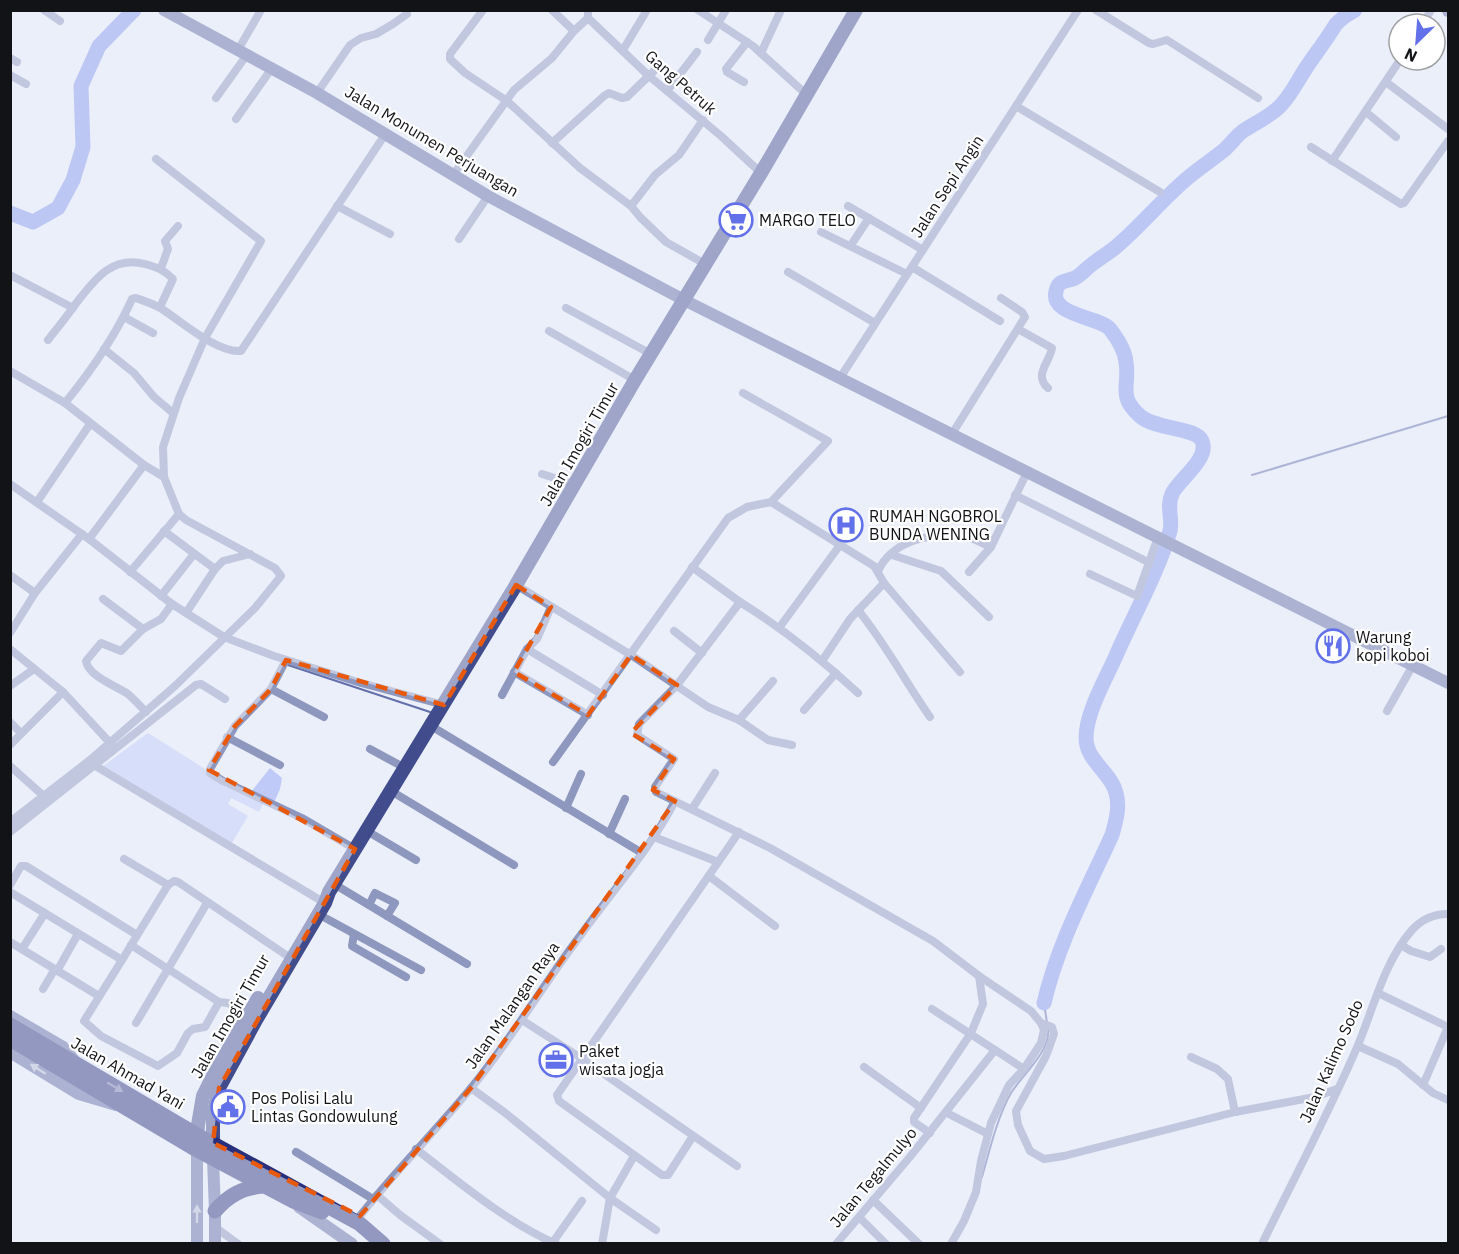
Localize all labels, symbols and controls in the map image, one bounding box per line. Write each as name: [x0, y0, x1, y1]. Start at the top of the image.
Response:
north arrow: [1387, 12, 1447, 72]
text: N: [1401, 44, 1420, 67]
street label: Gang Petruk: [641, 46, 721, 119]
street label: Jalan Monumen Perjuangan: [342, 81, 522, 201]
street label: Jalan Sepi Angin: [906, 131, 988, 241]
supermarket icon: MARGO TELO: [718, 202, 754, 238]
place label: MARGO TELO: [759, 210, 856, 230]
street label: Jalan Imogiri Timur: [535, 378, 623, 510]
place label: RUMAH NGOBROL BUNDA WENING: [869, 506, 1002, 544]
hospital icon: RUMAH NGOBROL BUNDA WENING: [828, 507, 864, 543]
place label: Warung kopi koboi: [1356, 627, 1430, 665]
restaurant icon: Warung kopi koboi: [1315, 628, 1351, 664]
street label: Jalan Malangan Raya: [461, 937, 564, 1072]
street label: Jalan Imogiri Timur: [186, 950, 274, 1082]
street label: Jalan Kalimo Sodo: [1295, 996, 1367, 1126]
street label: Jalan Ahmad Yani: [68, 1032, 188, 1114]
place label: Paket wisata jogja: [579, 1041, 664, 1079]
office icon: Paket wisata jogja: [538, 1042, 574, 1078]
one-way arrow: [30, 1064, 46, 1075]
one-way arrow: [107, 1081, 123, 1092]
place label: Pos Polisi Lalu Lintas Gondowulung: [251, 1088, 398, 1126]
public building icon: Pos Polisi Lalu Lintas Gondowulung: [210, 1089, 246, 1125]
street label: Jalan Tegalmulyo: [825, 1123, 921, 1231]
one-way arrow: [192, 1204, 202, 1223]

